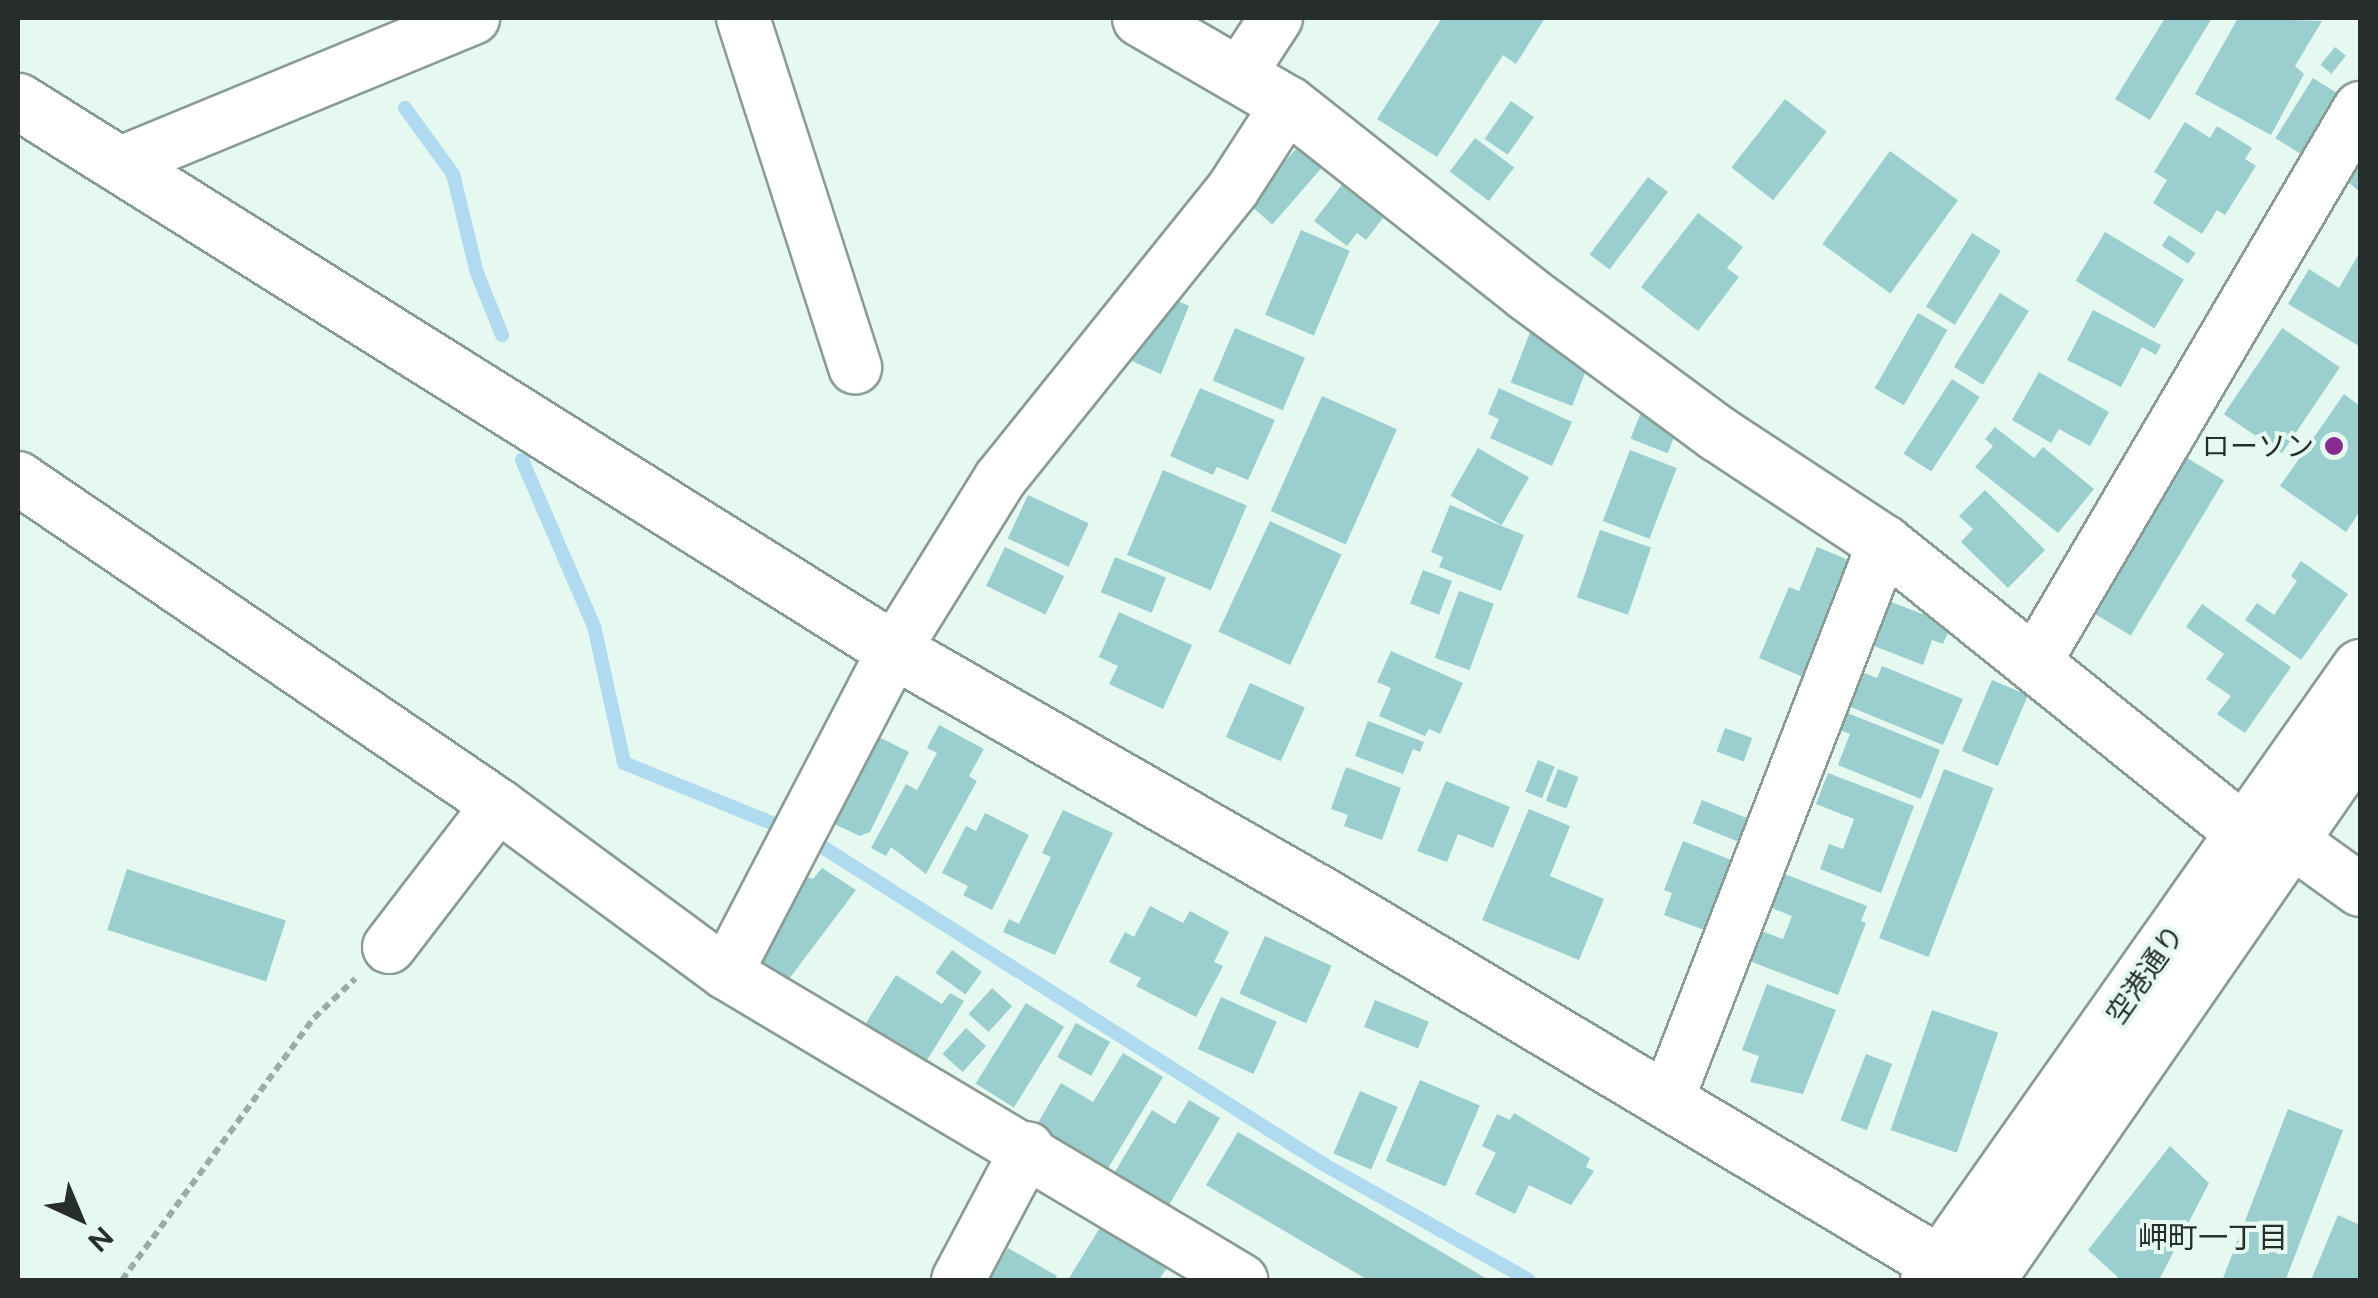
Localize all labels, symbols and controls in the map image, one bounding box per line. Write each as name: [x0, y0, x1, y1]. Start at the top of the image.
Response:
place label: ローソン: [2202, 429, 2314, 463]
marker: ローソン: [2323, 435, 2345, 457]
street label: 空港通り: [2099, 918, 2191, 1030]
north arrow: [30, 1168, 130, 1268]
text: N: [81, 1220, 120, 1259]
district label: 岬町一丁目: [2138, 1220, 2288, 1256]

